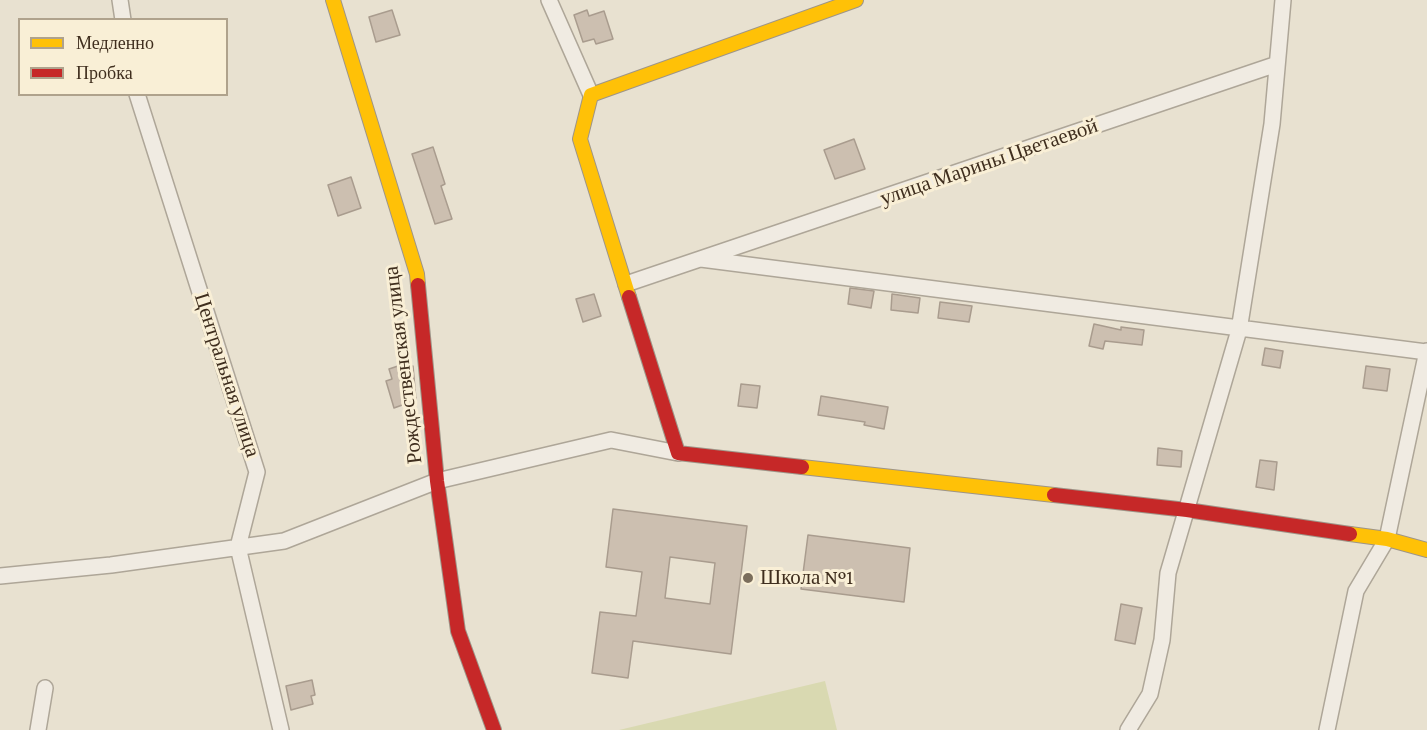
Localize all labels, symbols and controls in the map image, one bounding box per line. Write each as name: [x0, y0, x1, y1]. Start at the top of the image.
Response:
legend: [18, 18, 228, 96]
text: Медленно: [76, 33, 154, 53]
text: Пробка: [76, 63, 133, 83]
street label: улица Марины Цветаевой: [877, 113, 1101, 211]
street label: Рождественская улица: [378, 265, 428, 465]
street label: Центральная улица: [189, 290, 265, 460]
place label: Школа №1: [760, 565, 853, 591]
marker: Школа №1: [741, 571, 755, 585]

